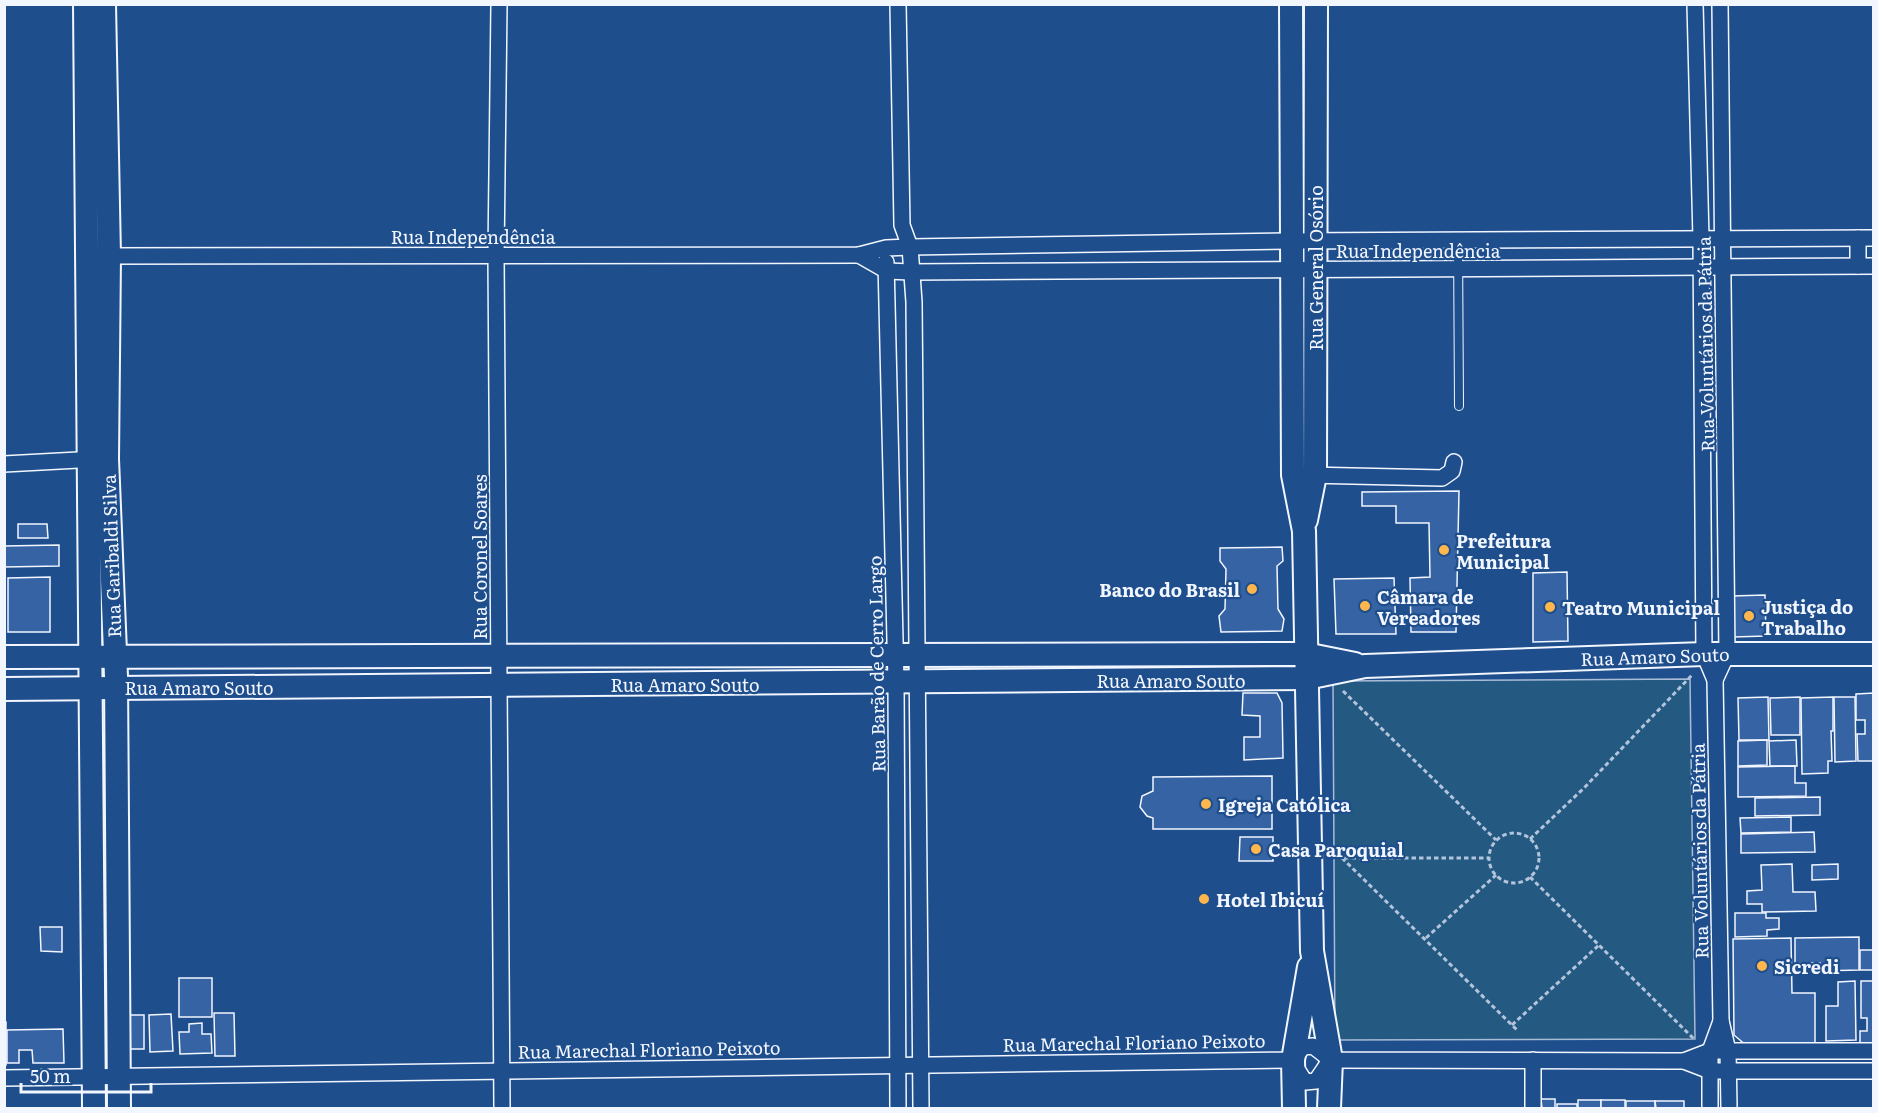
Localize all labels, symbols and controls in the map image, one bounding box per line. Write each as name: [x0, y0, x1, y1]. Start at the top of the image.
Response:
street label: Rua General Osório: [1302, 185, 1329, 351]
street label: Rua Independência: [391, 223, 556, 250]
street label: Rua Voluntários da Pátria: [1690, 236, 1720, 452]
street label: Rua Independência: [1336, 237, 1501, 264]
street label: Rua Garibaldi Silva: [95, 474, 127, 638]
street label: Rua Coronel Soares: [466, 474, 493, 640]
place label: Prefeitura Municipal: [1456, 527, 1552, 575]
marker: Prefeitura Municipal: [1437, 543, 1451, 557]
street label: Rua Barão de Cerro Largo: [861, 555, 891, 773]
place label: Banco do Brasil: [1099, 576, 1240, 603]
marker: Banco do Brasil: [1245, 582, 1259, 596]
place label: Câmara de Vereadores: [1377, 583, 1480, 631]
place label: Justiça do Trabalho: [1761, 593, 1853, 641]
place label: Teatro Municipal: [1562, 594, 1720, 621]
marker: Câmara de Vereadores: [1358, 599, 1372, 613]
marker: Teatro Municipal: [1543, 600, 1557, 614]
marker: Justiça do Trabalho: [1742, 609, 1756, 623]
street label: Rua Amaro Souto: [1580, 640, 1730, 672]
street label: Rua Amaro Souto: [1096, 667, 1246, 694]
street label: Rua Amaro Souto: [610, 671, 760, 698]
street label: Rua Amaro Souto: [124, 674, 274, 701]
street label: Rua Voluntários da Pátria: [1684, 743, 1714, 959]
place label: Igreja Católica: [1218, 791, 1351, 818]
marker: Igreja Católica: [1199, 797, 1213, 811]
place label: Casa Paroquial: [1268, 836, 1404, 863]
marker: Casa Paroquial: [1249, 842, 1263, 856]
place label: Hotel Ibicuí: [1216, 886, 1325, 913]
marker: Hotel Ibicuí: [1197, 892, 1211, 906]
place label: Sicredi: [1774, 953, 1840, 980]
marker: Sicredi: [1755, 959, 1769, 973]
street label: Rua Marechal Floriano Peixoto: [1002, 1026, 1266, 1058]
street label: Rua Marechal Floriano Peixoto: [517, 1033, 781, 1065]
scale bar: [21, 1056, 152, 1094]
text: 50 m: [30, 1062, 71, 1089]

